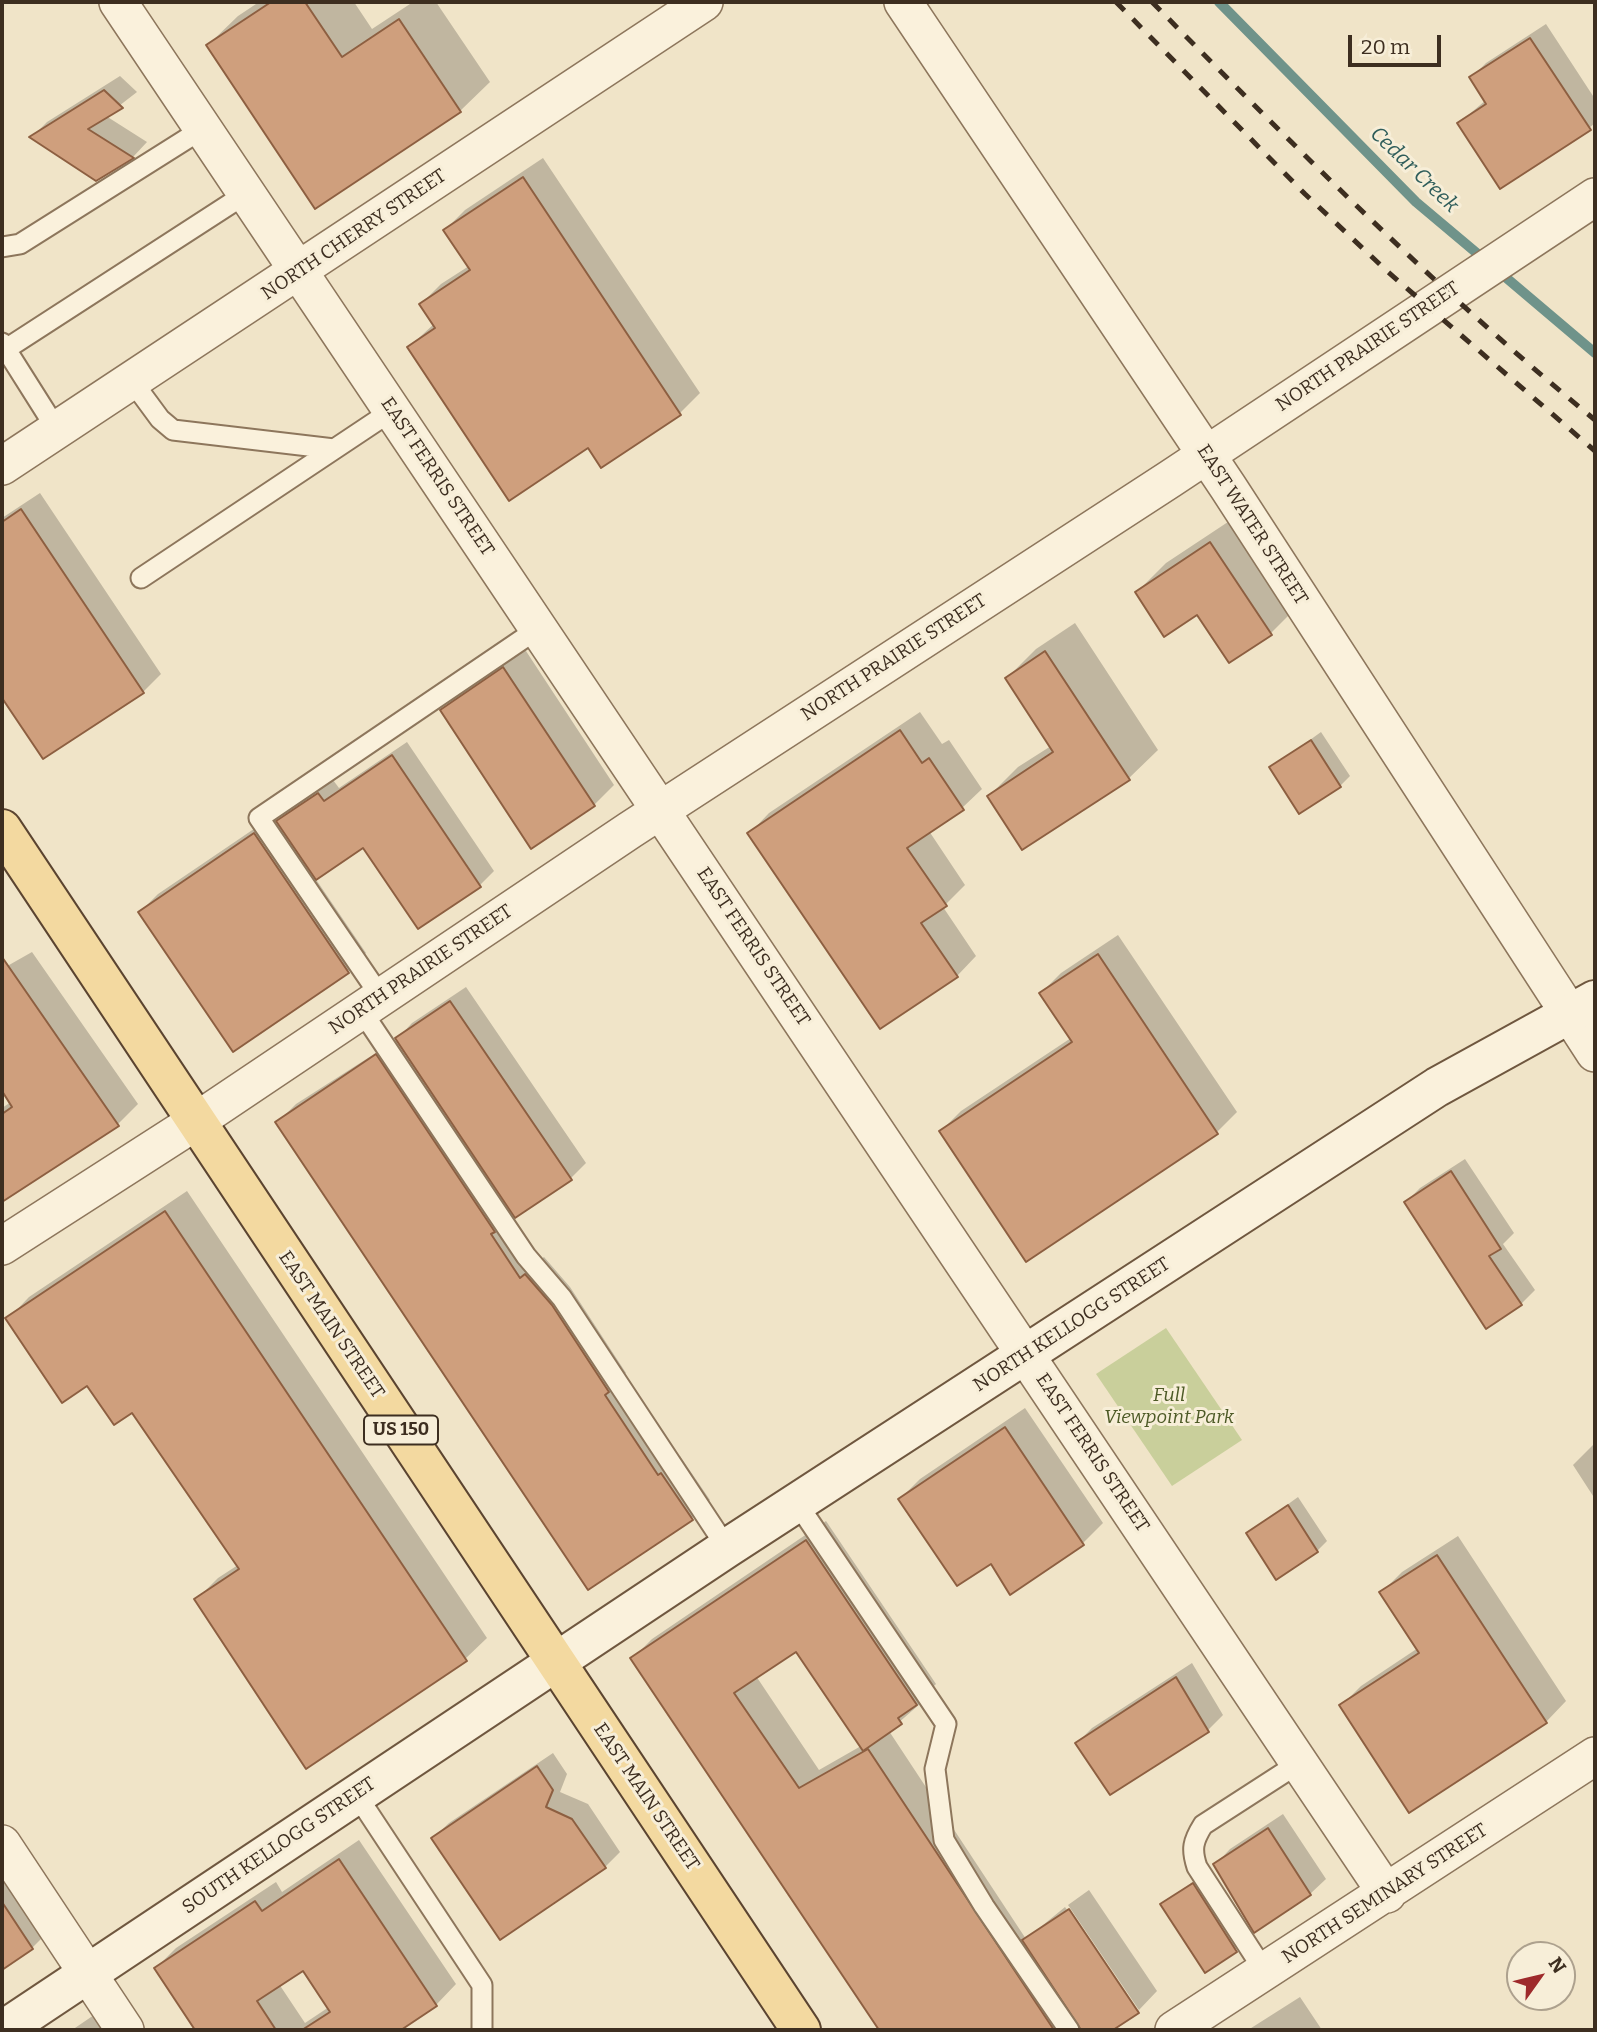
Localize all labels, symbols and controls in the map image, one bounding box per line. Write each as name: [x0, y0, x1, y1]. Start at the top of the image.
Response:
scale bar: [1352, 21, 1445, 65]
text: 20 m: [1361, 34, 1410, 60]
water label: Cedar Creek: [1365, 122, 1463, 218]
street label: NORTH CHERRY STREET: [257, 165, 451, 305]
street label: NORTH PRAIRIE STREET: [1272, 277, 1464, 417]
street label: EAST FERRIS STREET: [375, 393, 499, 561]
street label: EAST WATER STREET: [1192, 441, 1312, 609]
street label: NORTH PRAIRIE STREET: [797, 590, 991, 726]
street label: EAST FERRIS STREET: [691, 863, 815, 1031]
street label: NORTH PRAIRIE STREET: [325, 900, 517, 1040]
street label: EAST MAIN STREET: [273, 1247, 389, 1403]
street label: NORTH KELLOGG STREET: [970, 1253, 1174, 1397]
street label: EAST FERRIS STREET: [1030, 1369, 1154, 1537]
park label: Full Viewpoint Park: [1104, 1385, 1234, 1429]
road number: US 150: [364, 1415, 438, 1444]
street label: EAST MAIN STREET: [588, 1719, 704, 1875]
street label: SOUTH KELLOGG STREET: [178, 1773, 380, 1919]
street label: NORTH SEMINARY STREET: [1278, 1819, 1492, 1969]
north arrow: [1506, 1941, 1576, 2011]
text: N: [1544, 1953, 1571, 1978]

